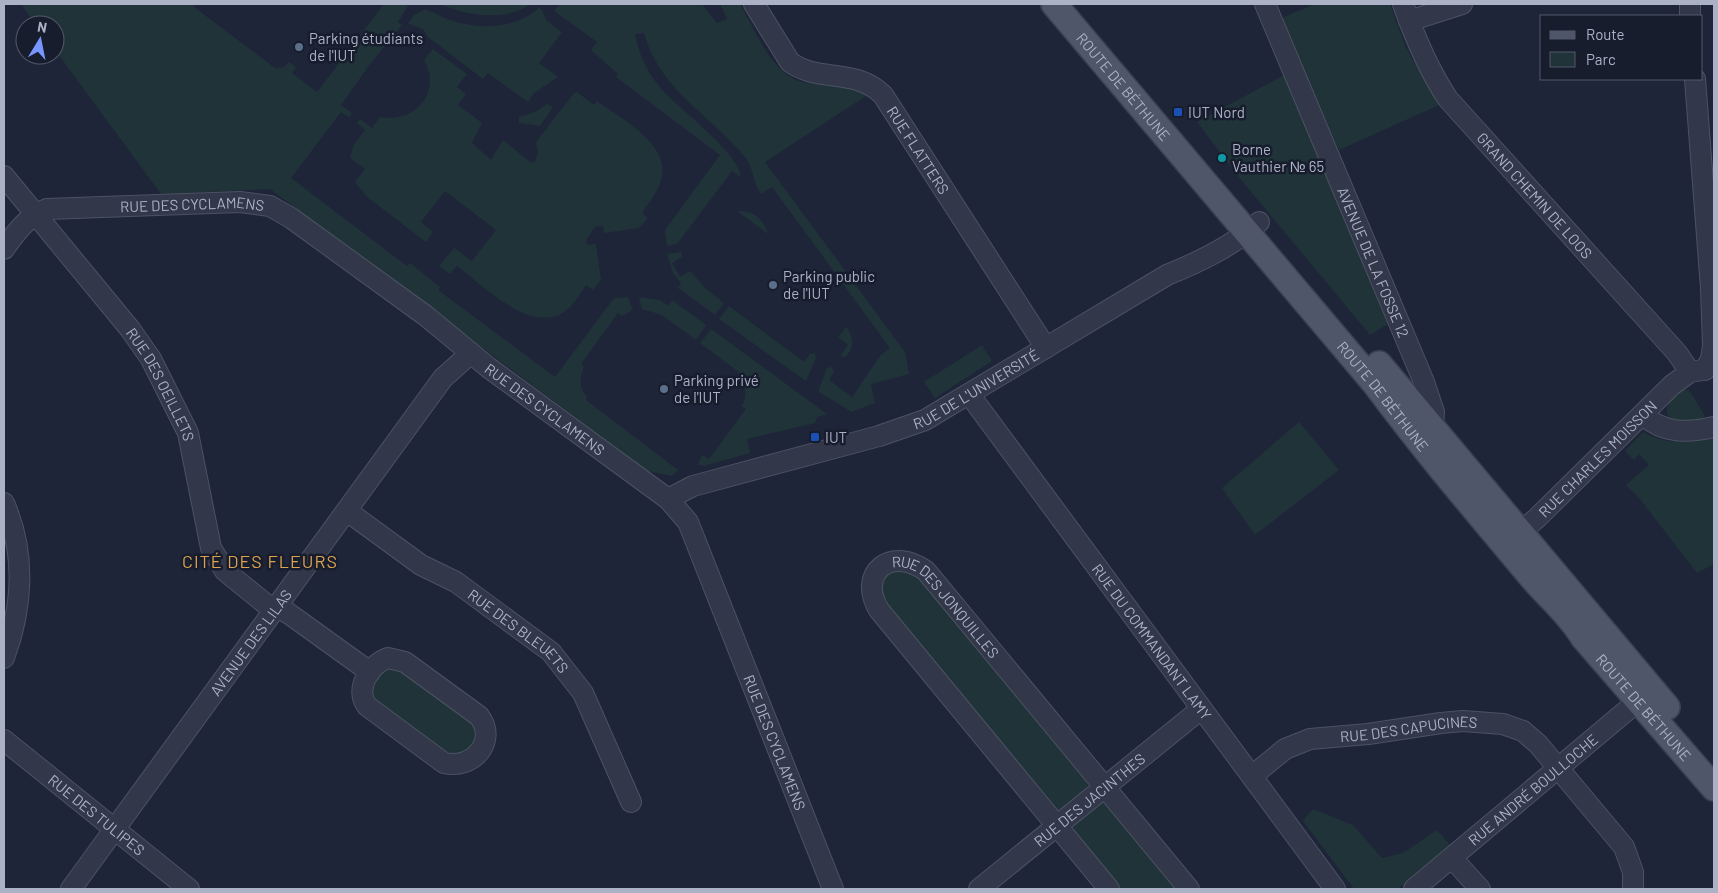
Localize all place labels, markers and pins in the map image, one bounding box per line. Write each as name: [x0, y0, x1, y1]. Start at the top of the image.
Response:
place label: Parking étudiants de l'IUT: [309, 29, 423, 64]
marker: Parking étudiants de l'IUT: [293, 41, 305, 53]
place label: IUT Nord: [1188, 103, 1245, 121]
marker: IUT Nord: [1172, 106, 1184, 118]
place label: Borne Vauthier № 65: [1232, 140, 1324, 175]
marker: Borne Vauthier № 65: [1216, 152, 1228, 164]
place label: Parking public de l'IUT: [783, 267, 875, 302]
marker: Parking public de l'IUT: [767, 279, 779, 291]
place label: Parking privé de l'IUT: [674, 371, 759, 406]
marker: Parking privé de l'IUT: [658, 383, 670, 395]
place label: IUT: [825, 428, 847, 446]
marker: IUT: [809, 431, 821, 443]

